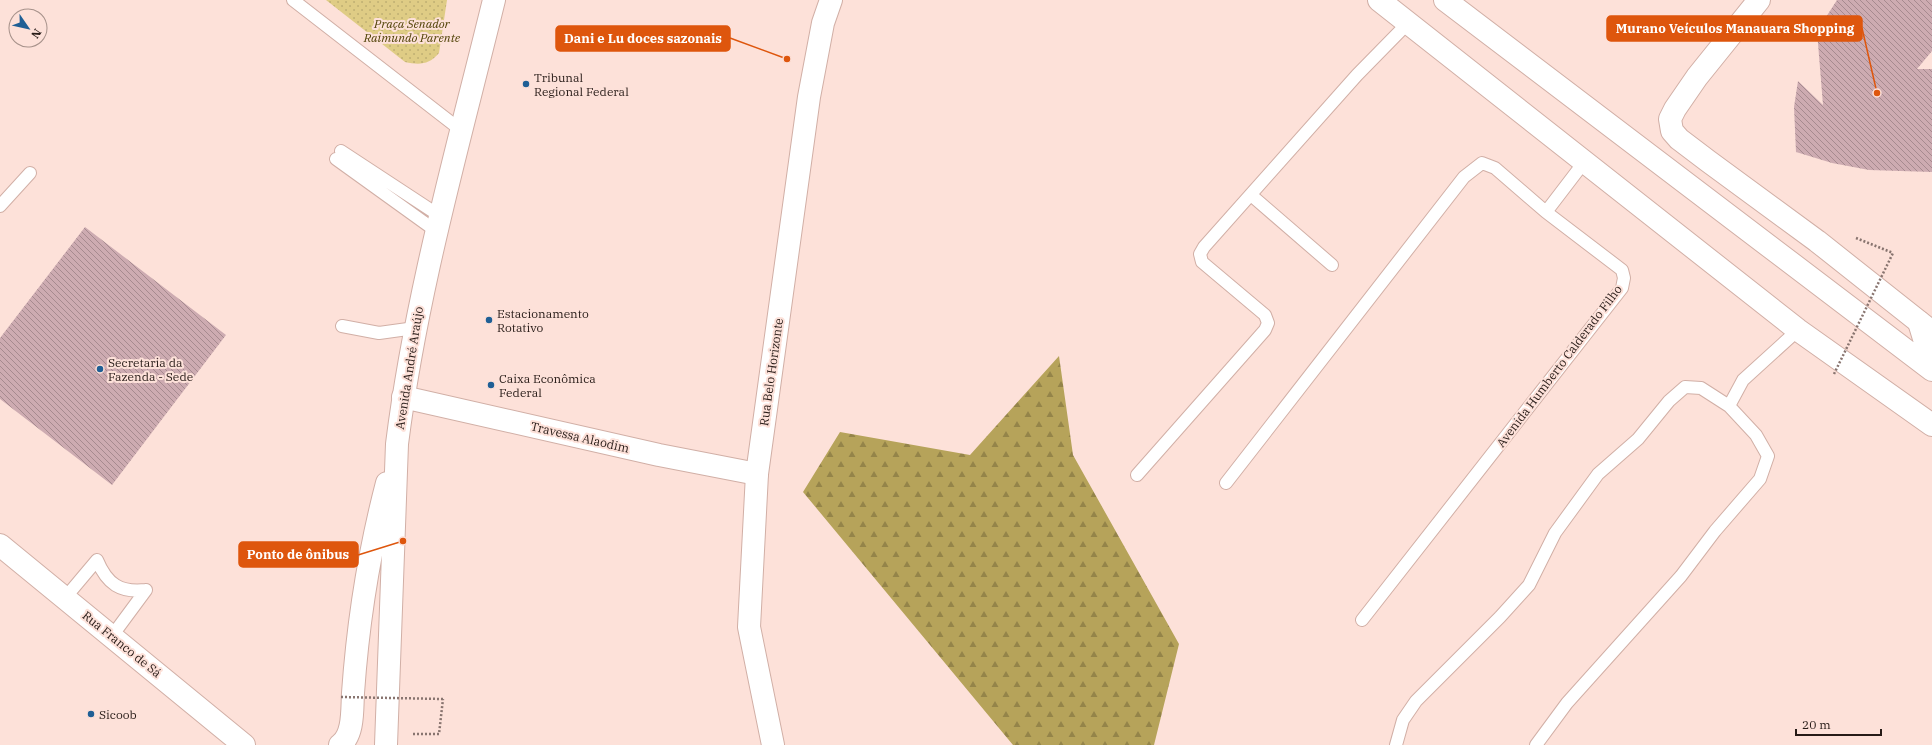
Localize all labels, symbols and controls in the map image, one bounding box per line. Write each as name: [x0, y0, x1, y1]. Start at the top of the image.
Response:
north arrow: [8, 8, 48, 48]
park label: Praça Senador Raimundo Parente: [363, 16, 461, 45]
callout: Murano Veículos Manauara Shopping: [1607, 16, 1862, 41]
text: Murano Veículos Manauara Shopping: [1616, 20, 1855, 37]
text: N: [28, 26, 45, 41]
callout: Dani e Lu doces sazonais: [556, 26, 730, 51]
text: Dani e Lu doces sazonais: [564, 30, 722, 47]
place label: Tribunal Regional Federal: [534, 70, 629, 99]
marker: Tribunal Regional Federal: [521, 79, 531, 89]
street label: Avenida Humberto Calderado Filho: [1493, 282, 1625, 450]
street label: Avenida André Araújo: [392, 305, 426, 431]
place label: Estacionamento Rotativo: [497, 306, 589, 335]
marker: Estacionamento Rotativo: [484, 315, 494, 325]
street label: Rua Belo Horizonte: [756, 317, 786, 427]
place label: Secretaria da Fazenda - Sede: [108, 355, 193, 384]
marker: Secretaria da Fazenda - Sede: [95, 364, 105, 374]
place label: Caixa Econômica Federal: [499, 371, 596, 400]
marker: Caixa Econômica Federal: [486, 380, 496, 390]
street label: Travessa Alaodim: [529, 418, 631, 456]
callout: Ponto de ônibus: [239, 542, 358, 567]
text: Ponto de ônibus: [247, 546, 350, 563]
street label: Rua Franco de Sá: [79, 608, 165, 681]
place label: Sicoob: [99, 707, 137, 722]
marker: Sicoob: [86, 709, 96, 719]
scale bar: [1796, 711, 1881, 737]
text: 20 m: [1802, 717, 1831, 732]

